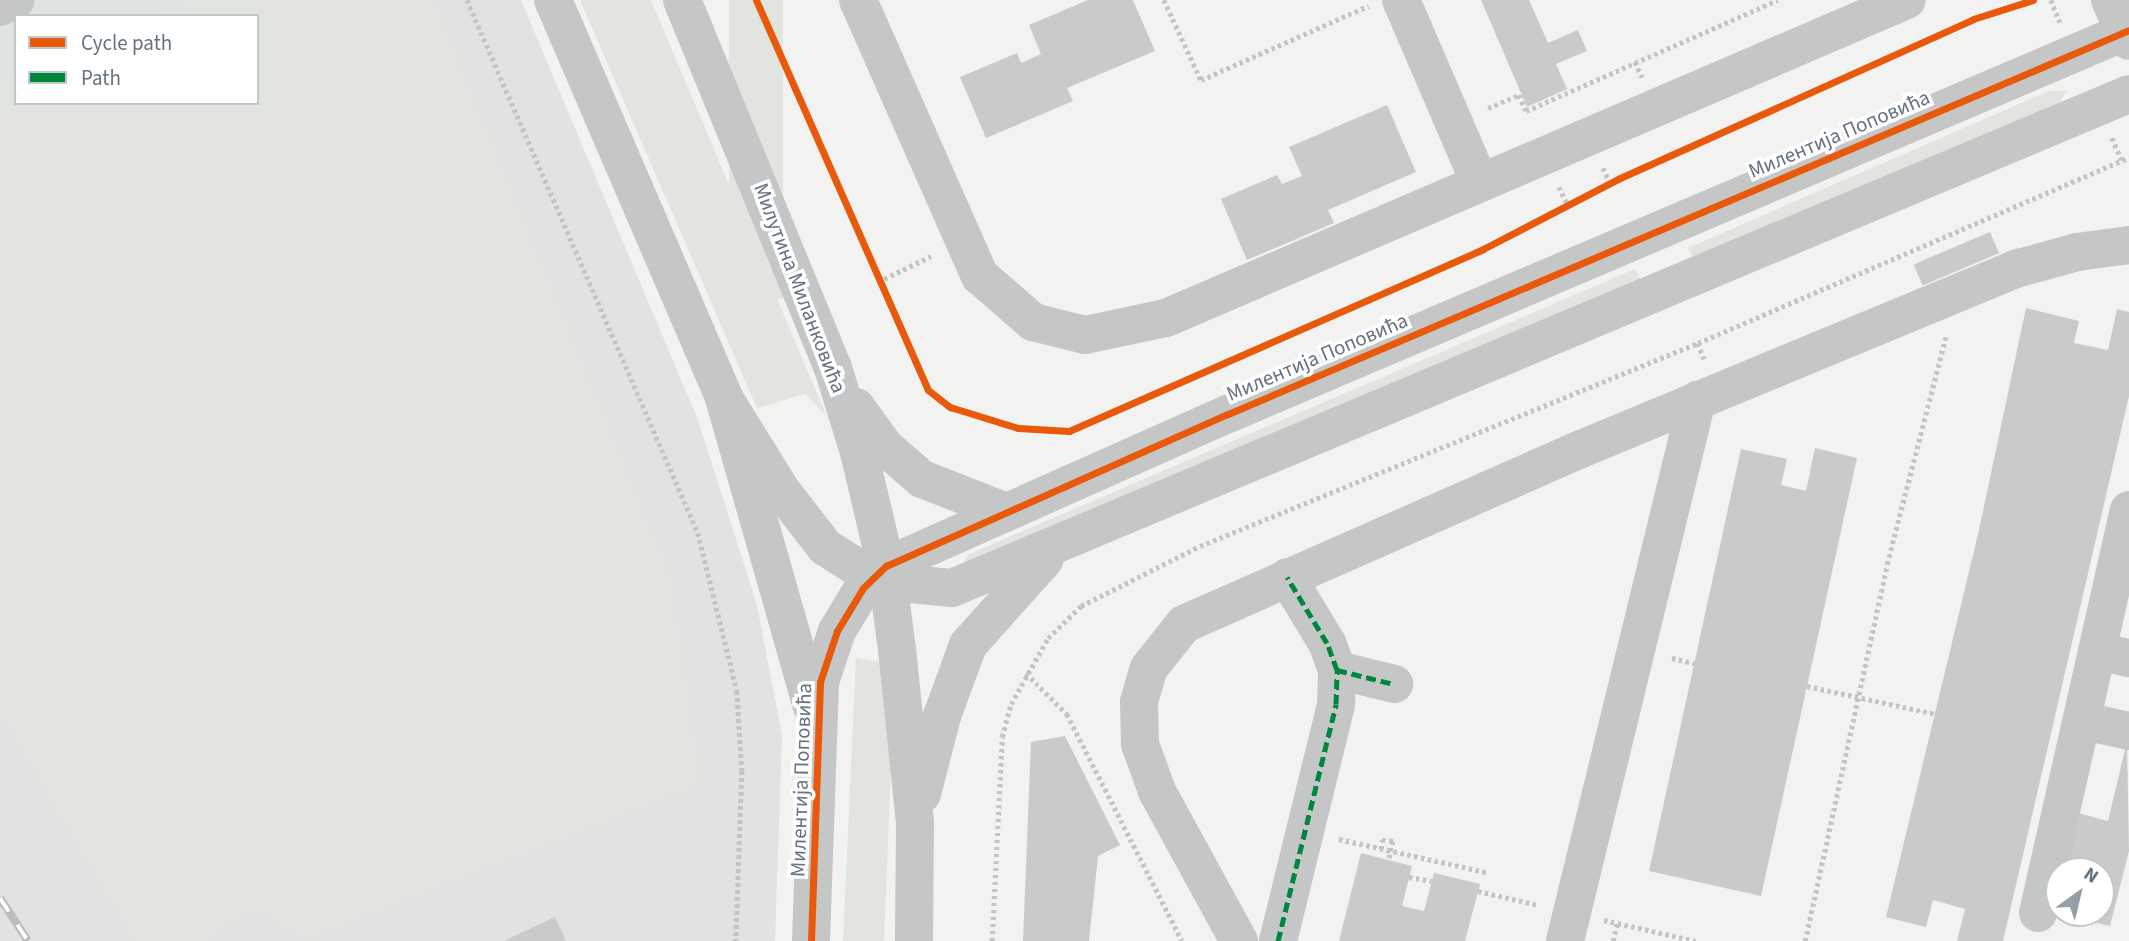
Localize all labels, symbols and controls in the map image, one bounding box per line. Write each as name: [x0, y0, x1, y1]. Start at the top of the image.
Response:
legend: [14, 14, 259, 105]
text: Cycle path: [81, 28, 172, 58]
text: Path: [81, 63, 121, 93]
street label: Милентија Поповића: [1745, 84, 1933, 184]
street label: Милутина Миланковића: [748, 180, 852, 396]
street label: Милентија Поповића: [1223, 307, 1411, 407]
street label: Милентија Поповића: [785, 682, 817, 878]
north arrow: [2045, 857, 2115, 927]
text: N: [2078, 861, 2104, 891]

